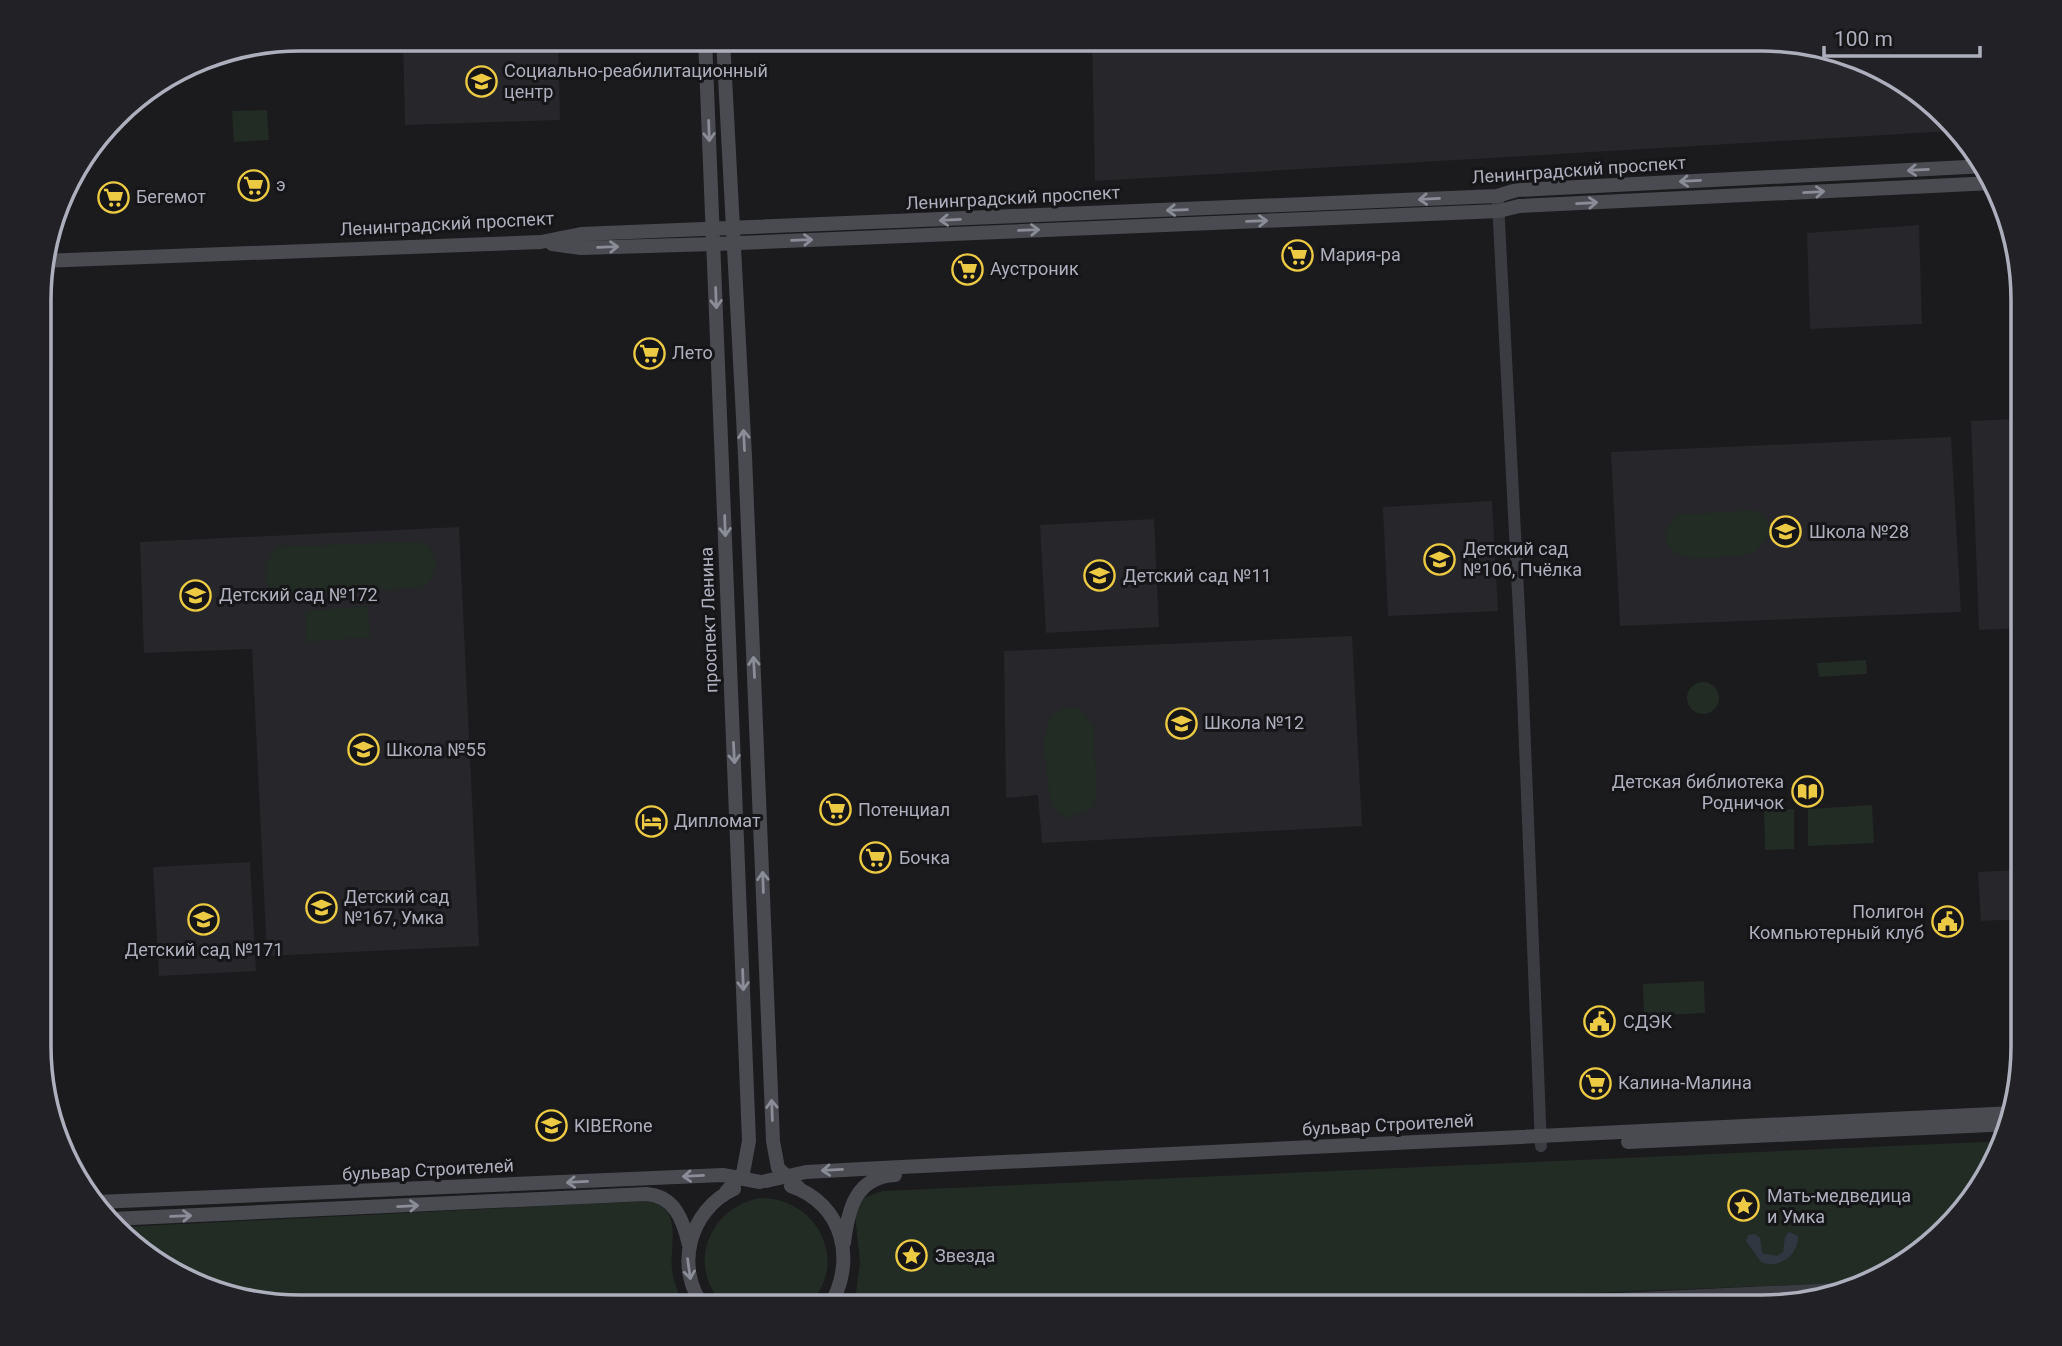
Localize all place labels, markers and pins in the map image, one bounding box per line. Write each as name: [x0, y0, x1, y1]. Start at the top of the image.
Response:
place label: Социально-реабилитационный центр: [504, 60, 768, 102]
school or university icon: Социально-реабилитационный центр: [464, 64, 498, 98]
supermarket icon: э: [236, 168, 270, 202]
place label: э: [276, 174, 286, 195]
supermarket icon: Бегемот: [96, 180, 130, 214]
place label: Бегемот: [136, 186, 206, 207]
supermarket icon: Мария-ра: [1280, 238, 1314, 272]
place label: Мария-ра: [1320, 244, 1401, 265]
supermarket icon: Аустроник: [950, 252, 984, 286]
place label: Аустроник: [990, 258, 1079, 279]
supermarket icon: Лето: [632, 336, 666, 370]
place label: Лето: [672, 342, 713, 363]
school or university icon: Школа №28: [1769, 515, 1803, 549]
place label: Школа №28: [1809, 521, 1909, 542]
place label: Детский сад №106, Пчёлка: [1463, 538, 1582, 580]
school or university icon: Детский сад №106, Пчёлка: [1423, 542, 1457, 576]
school or university icon: Детский сад №11: [1083, 559, 1117, 593]
place label: Детский сад №11: [1123, 565, 1272, 586]
school or university icon: Детский сад №172: [179, 578, 213, 612]
place label: Детский сад №172: [219, 584, 378, 605]
school or university icon: Школа №12: [1164, 706, 1198, 740]
place label: Школа №12: [1204, 712, 1304, 733]
school or university icon: Школа №55: [346, 733, 380, 767]
place label: Школа №55: [386, 739, 486, 760]
place label: Детская библиотека Родничок: [1612, 771, 1784, 813]
library icon: Детская библиотека Родничок: [1790, 775, 1824, 809]
supermarket icon: Потенциал: [818, 793, 852, 827]
place label: Потенциал: [858, 799, 950, 820]
hotel icon: Дипломат: [634, 804, 668, 838]
place label: Дипломат: [674, 810, 761, 831]
supermarket icon: Бочка: [859, 841, 893, 875]
place label: Бочка: [899, 847, 950, 868]
place label: Детский сад №167, Умка: [344, 886, 450, 928]
school or university icon: Детский сад №167, Умка: [304, 890, 338, 924]
place label: Полигон Компьютерный клуб: [1749, 901, 1924, 943]
school or university icon: Детский сад №171: [187, 902, 221, 936]
public building icon: Полигон Компьютерный клуб: [1930, 905, 1964, 939]
place label: Детский сад №171: [125, 939, 283, 960]
public building icon: СДЭК: [1583, 1005, 1617, 1039]
place label: СДЭК: [1623, 1011, 1672, 1032]
supermarket icon: Калина-Малина: [1578, 1066, 1612, 1100]
place label: Калина-Малина: [1618, 1072, 1752, 1093]
school or university icon: KIBERone: [534, 1109, 568, 1143]
place label: KIBERone: [574, 1115, 652, 1136]
place label: Мать-медведица и Умка: [1767, 1185, 1911, 1227]
place icon: Мать-медведица и Умка: [1727, 1189, 1761, 1223]
place icon: Звезда: [895, 1239, 929, 1273]
place label: Звезда: [935, 1245, 995, 1266]

